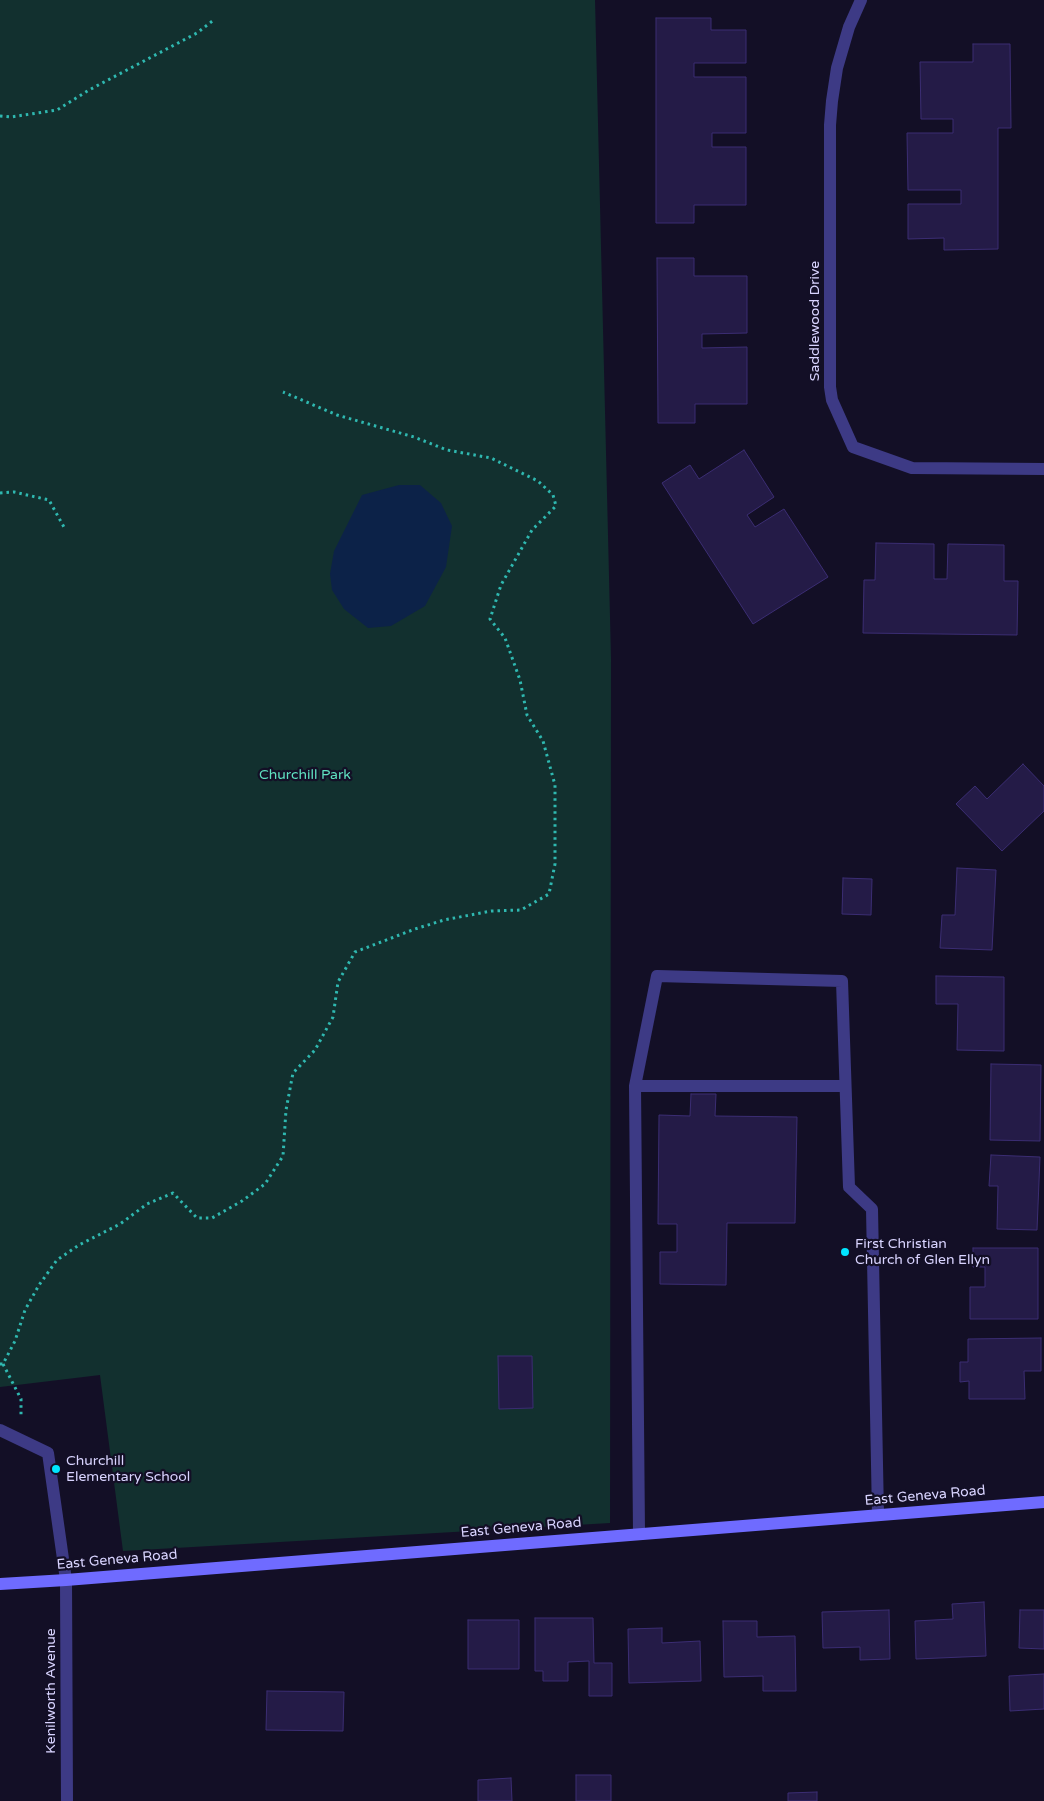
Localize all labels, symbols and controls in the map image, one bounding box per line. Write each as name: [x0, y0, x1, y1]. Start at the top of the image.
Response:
street label: Saddlewood Drive: [807, 261, 823, 381]
park label: Churchill Park: [259, 767, 351, 783]
place label: First Christian Church of Glen Ellyn: [855, 1236, 990, 1268]
marker: First Christian Church of Glen Ellyn: [839, 1246, 851, 1258]
place label: Churchill Elementary School: [66, 1453, 190, 1485]
marker: Churchill Elementary School: [50, 1463, 62, 1475]
street label: East Geneva Road: [864, 1482, 986, 1510]
street label: East Geneva Road: [460, 1514, 582, 1542]
street label: East Geneva Road: [56, 1546, 178, 1574]
street label: Kenilworth Avenue: [43, 1628, 59, 1754]

